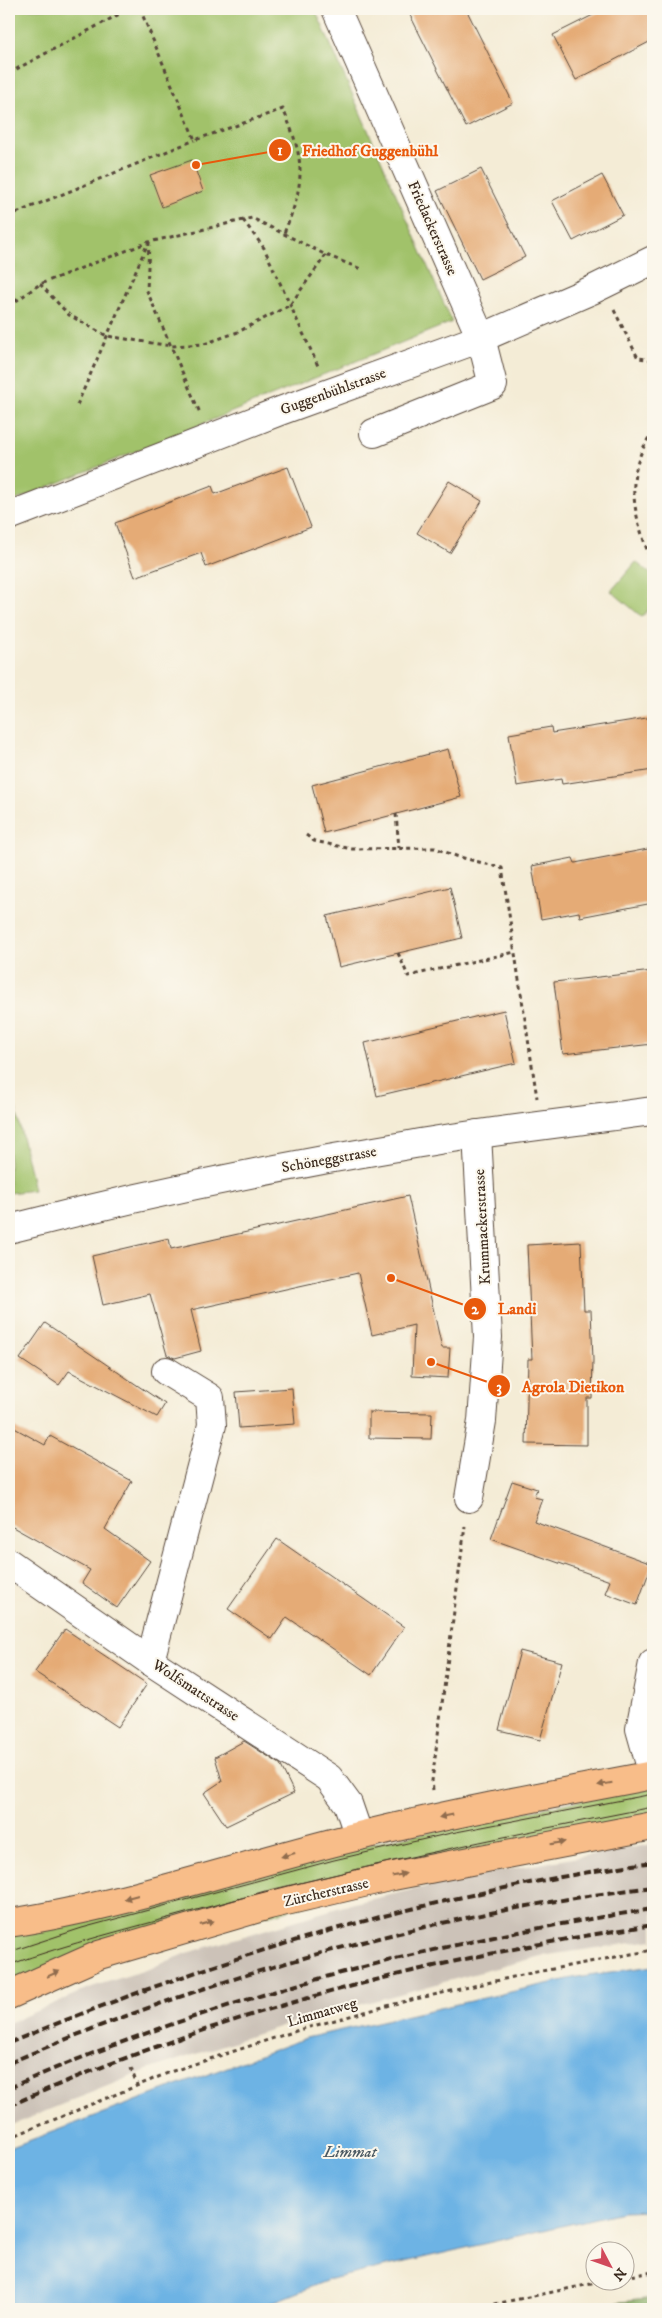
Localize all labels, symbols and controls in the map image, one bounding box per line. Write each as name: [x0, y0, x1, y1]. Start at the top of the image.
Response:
callout: Friedhof Guggenbühl: [267, 135, 448, 166]
text: 1: [277, 141, 283, 160]
text: Friedhof Guggenbühl: [302, 141, 439, 161]
street label: Friedackerstrasse: [403, 178, 462, 278]
street label: Guggenbühlstrasse: [278, 364, 389, 419]
street label: Schöneggstrasse: [280, 1142, 378, 1177]
street label: Krummackerstrasse: [470, 1169, 495, 1285]
callout: Landi: [462, 1293, 546, 1324]
text: Landi: [498, 1299, 536, 1319]
text: 2: [471, 1300, 479, 1319]
callout: Agrola Dietikon: [487, 1371, 634, 1402]
text: Agrola Dietikon: [521, 1377, 625, 1397]
text: 3: [496, 1378, 502, 1397]
street label: Wolfsmattstrasse: [148, 1655, 243, 1726]
one-way arrow: [598, 1780, 613, 1788]
one-way arrow: [438, 1812, 454, 1820]
one-way arrow: [550, 1839, 566, 1847]
one-way arrow: [281, 1851, 296, 1859]
one-way arrow: [391, 1871, 406, 1879]
street label: Zürcherstrasse: [282, 1874, 370, 1911]
one-way arrow: [124, 1894, 139, 1902]
one-way arrow: [200, 1918, 215, 1926]
one-way arrow: [46, 1970, 60, 1978]
street label: Limmatweg: [285, 1993, 360, 2031]
water label: Limmat: [323, 2142, 377, 2162]
north arrow: [584, 2240, 634, 2290]
text: N: [608, 2264, 630, 2284]

